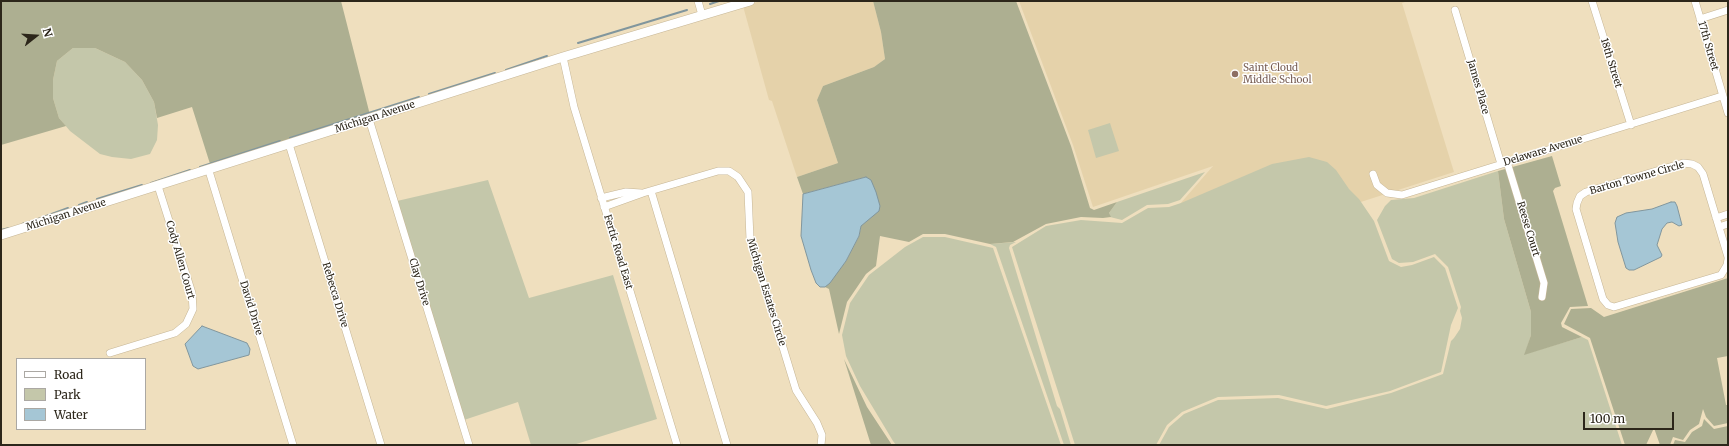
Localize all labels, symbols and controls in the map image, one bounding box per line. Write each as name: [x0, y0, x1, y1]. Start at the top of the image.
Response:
north arrow: [16, 16, 56, 56]
street label: 17th Street: [1695, 20, 1721, 72]
text: N: [40, 26, 55, 39]
street label: 18th Street: [1598, 37, 1624, 89]
street label: James Place: [1464, 58, 1492, 116]
place label: Saint Cloud Middle School: [1243, 62, 1311, 86]
marker: Saint Cloud Middle School: [1230, 69, 1240, 79]
street label: Michigan Avenue: [334, 98, 416, 136]
street label: Delaware Avenue: [1502, 133, 1584, 169]
street label: Barton Towne Circle: [1588, 159, 1686, 197]
street label: Michigan Avenue: [25, 196, 107, 234]
street label: Reese Court: [1514, 200, 1542, 258]
street label: Fertic Road East: [601, 213, 635, 291]
street label: Cody Allen Court: [163, 219, 197, 301]
street label: Michigan Estates Circle: [744, 237, 788, 347]
street label: Clay Drive: [406, 257, 432, 307]
street label: Rebecca Drive: [319, 261, 351, 329]
street label: David Drive: [237, 279, 265, 337]
legend: [16, 358, 146, 430]
text: Road: [54, 367, 83, 382]
text: Park: [54, 387, 81, 402]
scale bar: [1585, 404, 1676, 430]
text: Water: [54, 407, 88, 422]
text: 100 m: [1590, 411, 1625, 426]

